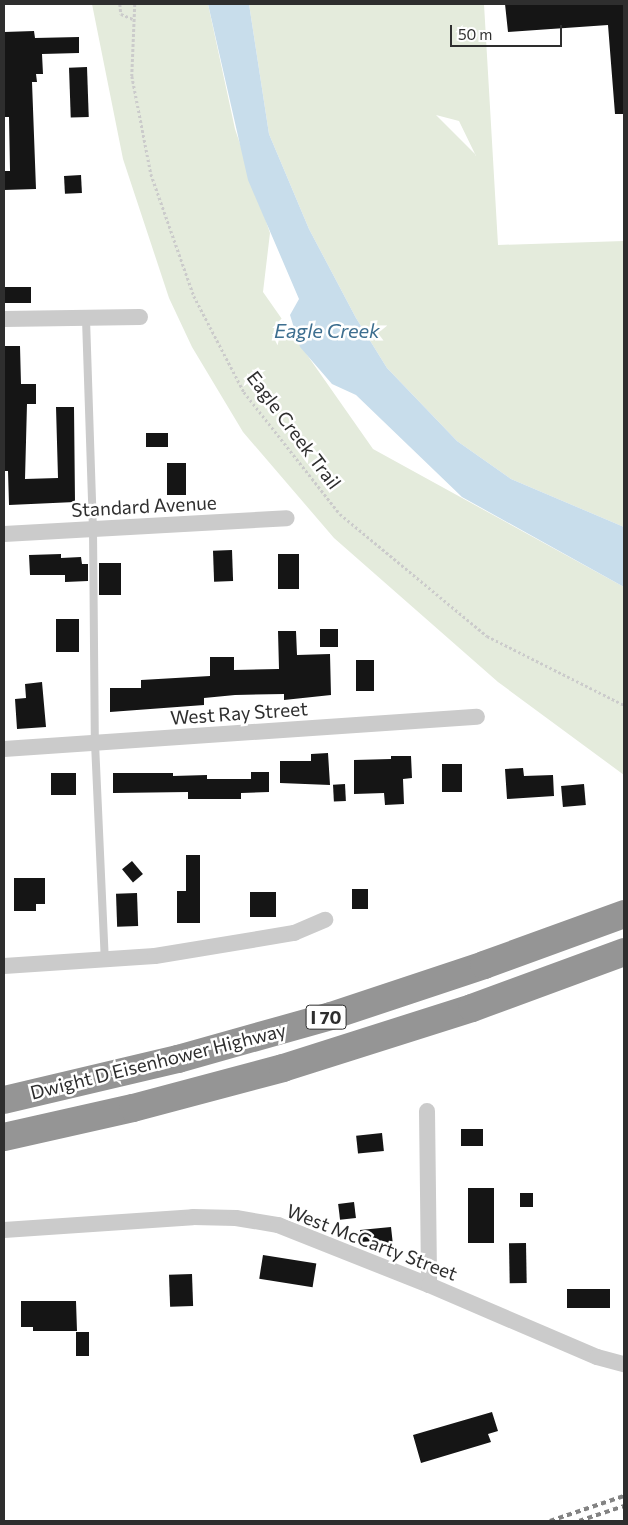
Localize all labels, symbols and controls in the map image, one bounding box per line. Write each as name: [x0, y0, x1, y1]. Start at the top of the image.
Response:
scale bar: [453, 15, 566, 47]
text: 50 m: [458, 25, 492, 43]
water label: Eagle Creek: [274, 318, 380, 342]
street label: Eagle Creek Trail: [242, 366, 346, 494]
street label: Standard Avenue: [71, 491, 217, 521]
street label: West Ray Street: [170, 697, 308, 729]
road number: I 70: [305, 1002, 347, 1032]
street label: Dwight D Eisenhower Highway: [28, 1018, 288, 1104]
street label: West McCarty Street: [283, 1199, 461, 1285]

